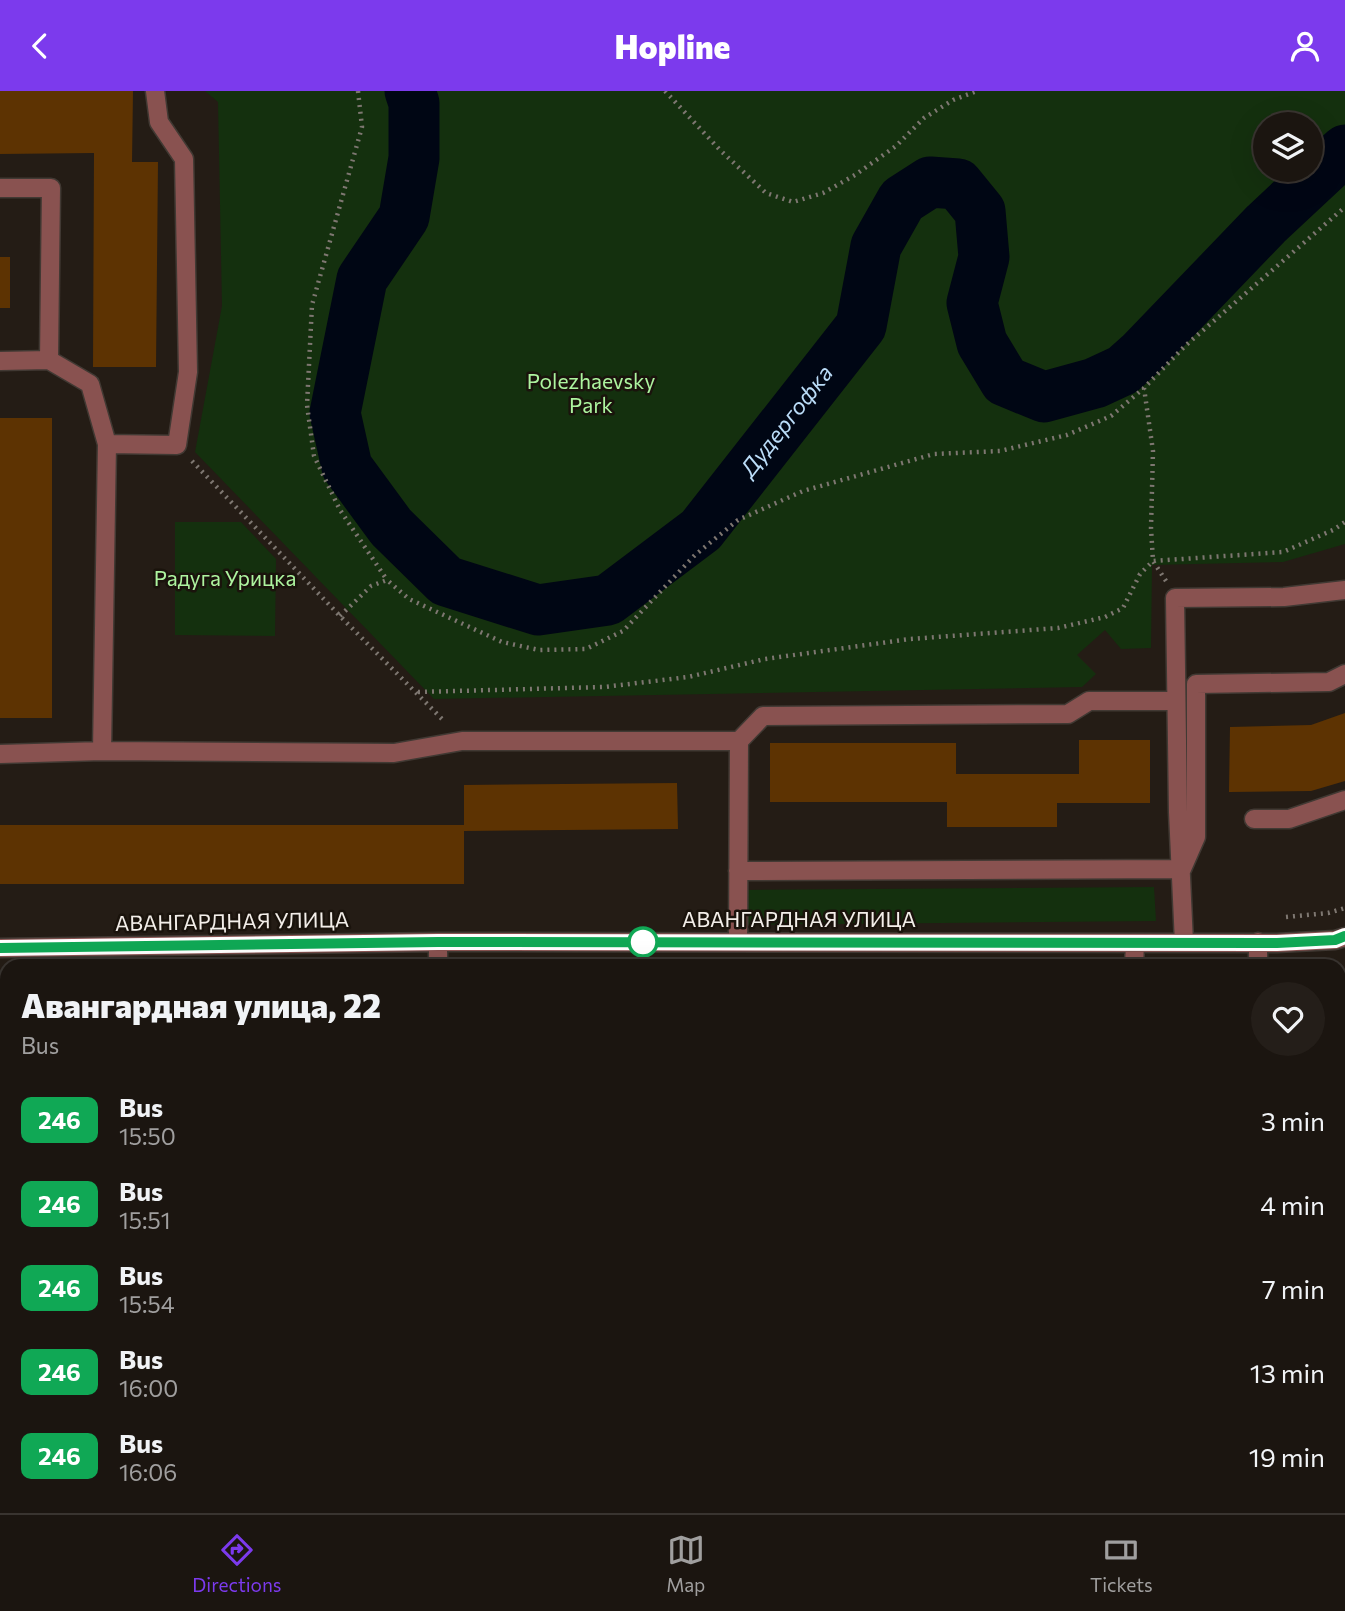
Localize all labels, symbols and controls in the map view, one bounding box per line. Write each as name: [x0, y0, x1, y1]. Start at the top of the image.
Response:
text: Hopline: [615, 26, 730, 66]
icon: back: [21, 27, 59, 65]
icon: person: [1286, 27, 1324, 65]
map controls: [1253, 112, 1323, 182]
button: layers: [1253, 112, 1323, 182]
water label: Дудергофка: [732, 359, 838, 483]
park label: Polezhaevsky Park: [527, 368, 655, 417]
park label: Радуга Урицка: [154, 565, 296, 590]
street label: АВАНГАРДНАЯ УЛИЦА: [115, 906, 349, 935]
street label: АВАНГАРДНАЯ УЛИЦА: [682, 906, 916, 931]
unlabelled marker: [628, 927, 658, 957]
button: heart: [1251, 982, 1325, 1056]
text: Авангардная улица, 22: [21, 984, 381, 1025]
text: Bus: [21, 1031, 59, 1059]
text: Bus: [119, 1091, 163, 1122]
text: 246: [38, 1105, 81, 1134]
text: 3 min: [1261, 1105, 1325, 1136]
text: 15:50: [119, 1122, 176, 1150]
text: Bus: [119, 1175, 163, 1206]
text: 246: [38, 1189, 81, 1218]
text: 4 min: [1260, 1189, 1325, 1220]
text: 15:51: [119, 1206, 171, 1234]
text: Bus: [119, 1259, 163, 1290]
text: 246: [38, 1273, 81, 1302]
text: 7 min: [1262, 1273, 1325, 1304]
text: 15:54: [119, 1290, 175, 1318]
text: Bus: [119, 1343, 163, 1374]
text: 246: [38, 1357, 81, 1386]
text: 13 min: [1250, 1357, 1325, 1388]
text: 16:00: [119, 1374, 178, 1402]
text: Bus: [119, 1427, 163, 1458]
text: 246: [38, 1441, 81, 1470]
text: 19 min: [1249, 1441, 1325, 1472]
text: 16:06: [119, 1458, 177, 1486]
tab: Directions: [192, 1531, 281, 1596]
tab: Map: [666, 1531, 705, 1596]
tab: Tickets: [1090, 1531, 1153, 1596]

